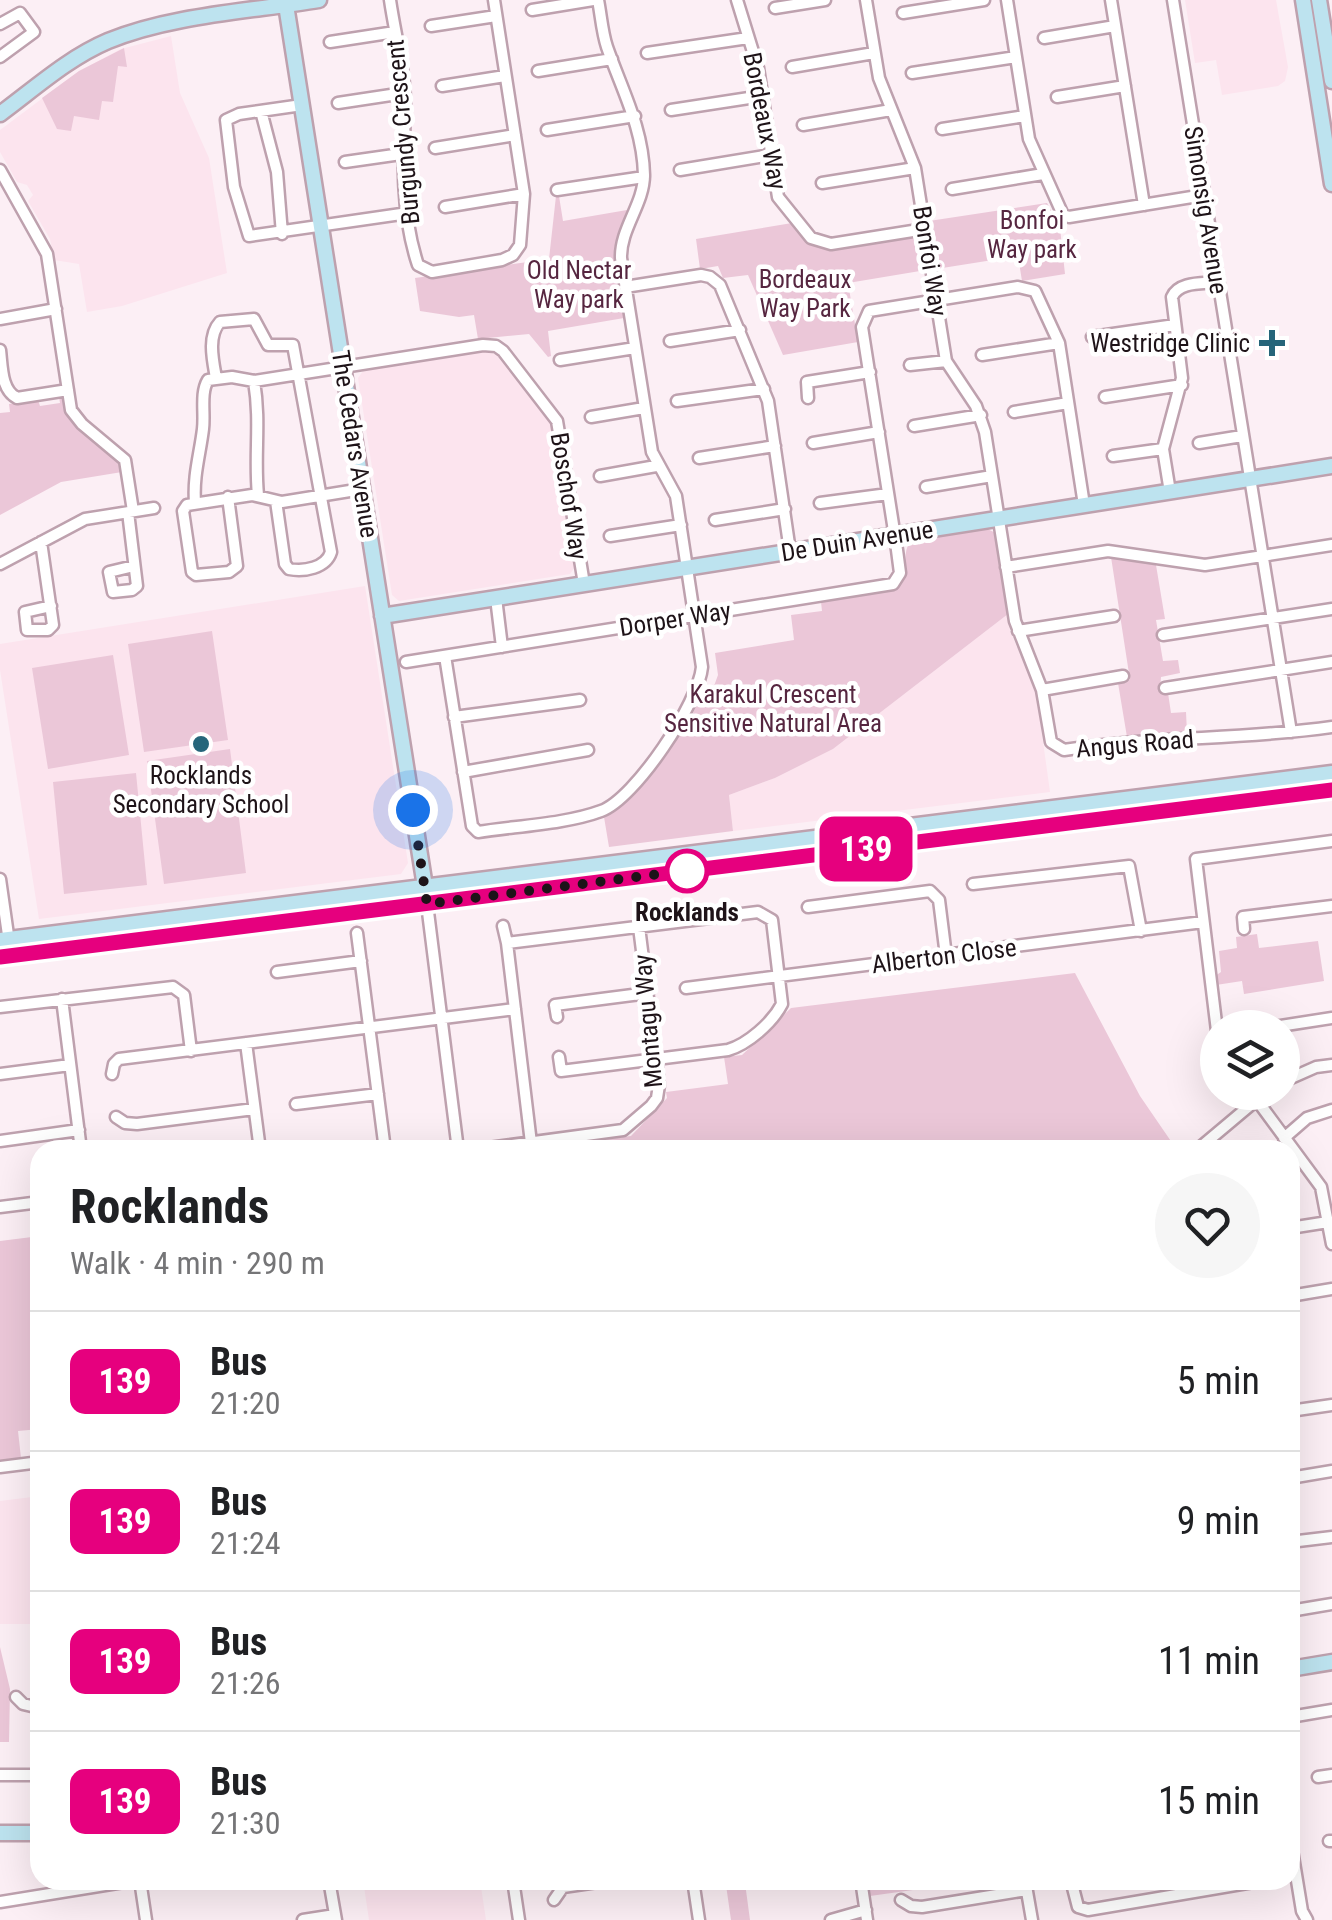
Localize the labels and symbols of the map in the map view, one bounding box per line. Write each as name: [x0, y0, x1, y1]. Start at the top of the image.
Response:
street label: Burgundy Crescent: [380, 38, 426, 226]
street label: Bordeaux Way: [737, 50, 793, 192]
street label: Simonsig Avenue: [1178, 124, 1234, 296]
street label: Bonfoi Way: [907, 204, 953, 318]
park label: Bonfoi Way park: [987, 206, 1078, 264]
park label: Old Nectar Way park: [527, 256, 632, 314]
park label: Bordeaux Way Park: [759, 265, 851, 323]
place label: Westridge Clinic: [1090, 329, 1250, 358]
marker: Westridge Clinic: [1259, 330, 1285, 356]
street label: The Cedars Avenue: [326, 348, 384, 540]
street label: Boschof Way: [545, 430, 593, 562]
street label: De Duin Avenue: [779, 515, 935, 567]
street label: Dorper Way: [617, 596, 733, 642]
park label: Karakul Crescent Sensitive Natural Area: [664, 680, 882, 738]
street label: Angus Road: [1075, 724, 1195, 764]
marker: Rocklands Secondary School: [190, 733, 212, 755]
place label: Rocklands Secondary School: [113, 761, 289, 819]
your location: [388, 785, 438, 835]
line badge: 139: [808, 816, 924, 882]
marker: Rocklands: [666, 850, 708, 892]
place label: Rocklands: [635, 898, 739, 927]
street label: Alberton Close: [870, 933, 1018, 979]
street label: Montagu Way: [628, 953, 668, 1089]

